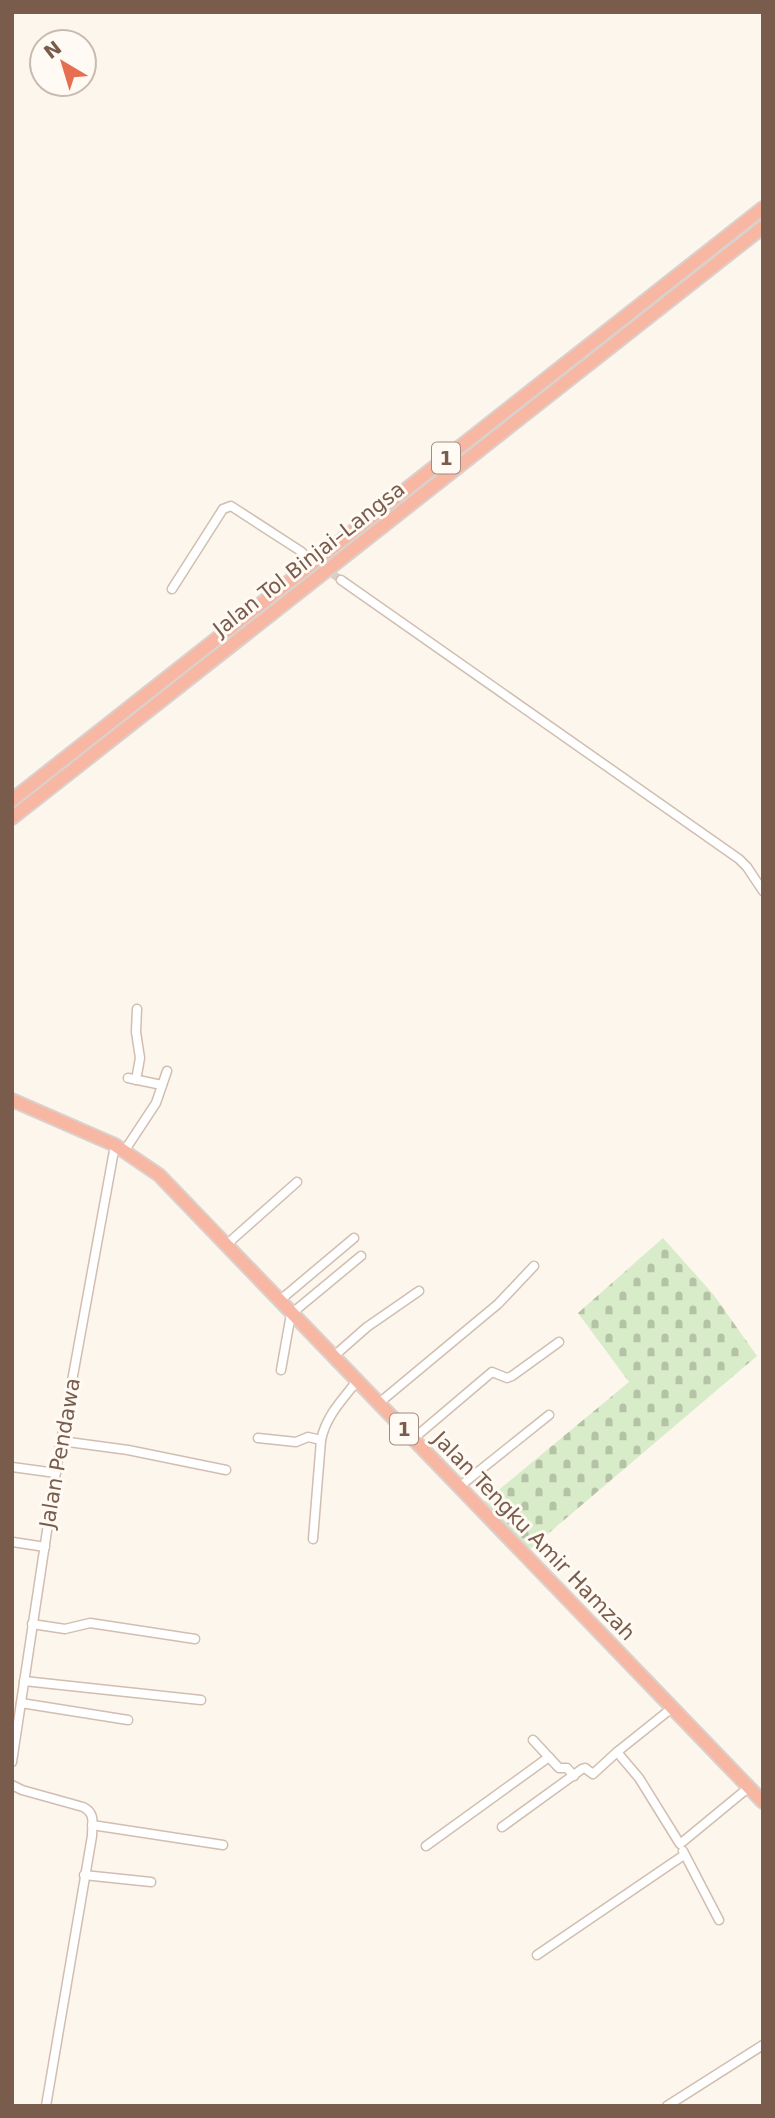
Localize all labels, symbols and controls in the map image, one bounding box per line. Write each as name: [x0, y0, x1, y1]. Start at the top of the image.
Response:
north arrow: [28, 28, 98, 98]
text: N: [39, 36, 66, 63]
road number: 1: [432, 442, 460, 474]
street label: Jalan Tol Binjai–Langsa: [207, 477, 409, 642]
street label: Jalan Pendawa: [35, 1376, 85, 1532]
road number: 1: [390, 1414, 418, 1444]
street label: Jalan Tengku Amir Hamzah: [427, 1425, 640, 1645]

